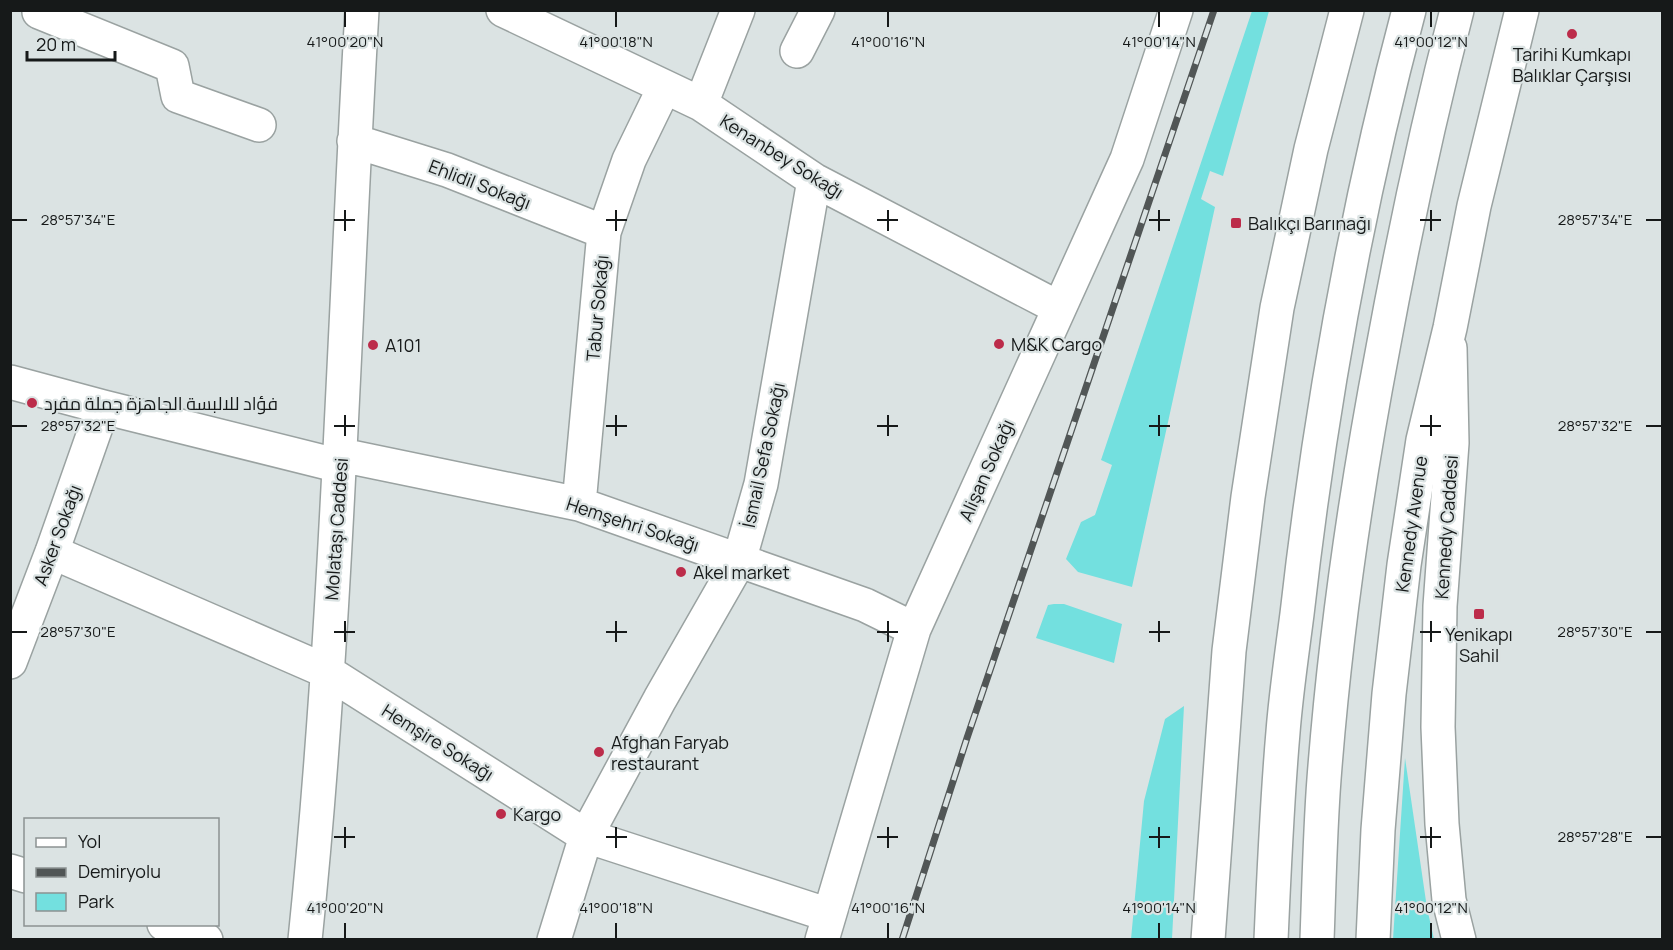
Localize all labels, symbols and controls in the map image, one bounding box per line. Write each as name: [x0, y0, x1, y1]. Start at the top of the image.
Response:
scale bar: [27, 24, 116, 62]
marker: Tarihi Kumkapı Balıklar Çarşısı: [1565, 27, 1579, 41]
text: 41°00'20"N: [307, 31, 383, 52]
text: 41°00'18"N: [579, 31, 653, 52]
text: 41°00'16"N: [851, 31, 925, 52]
text: 41°00'14"N: [1122, 31, 1196, 52]
text: 41°00'12"N: [1394, 31, 1468, 52]
text: 20 m: [36, 32, 76, 56]
place label: Tarihi Kumkapı Balıklar Çarşısı: [1513, 42, 1631, 87]
street label: Kenanbey Sokağı: [716, 108, 848, 204]
street label: Ehlidil Sokağı: [425, 154, 535, 214]
text: 28°57'34"E: [41, 209, 115, 230]
text: 28°57'34"E: [1558, 209, 1632, 230]
place label: Balıkçı Barınağı: [1248, 211, 1371, 235]
marker: Balıkçı Barınağı: [1229, 216, 1243, 230]
street label: Tabur Sokağı: [580, 254, 614, 362]
place label: M&K Cargo: [1011, 332, 1102, 356]
place label: A101: [385, 333, 421, 357]
marker: M&K Cargo: [992, 337, 1006, 351]
marker: A101: [366, 338, 380, 352]
street label: İsmail Sefa Sokağı: [736, 380, 790, 530]
place label: فؤاد للالبسة الجاهزة جملة مفرد: [44, 391, 278, 415]
marker: فؤاد للالبسة الجاهزة جملة مفرد: [25, 396, 39, 410]
text: 28°57'32"E: [41, 415, 115, 436]
street label: Alişan Sokağı: [953, 415, 1019, 525]
text: 28°57'32"E: [1558, 415, 1632, 436]
street label: Kennedy Avenue: [1390, 454, 1432, 594]
street label: Kennedy Caddesi: [1429, 454, 1463, 600]
street label: Molataşı Caddesi: [319, 457, 353, 601]
street label: Asker Sokağı: [28, 481, 86, 589]
street label: Hemşehri Sokağı: [564, 491, 702, 557]
place label: Akel market: [693, 560, 790, 584]
marker: Akel market: [674, 565, 688, 579]
marker: Yenikapı Sahil: [1472, 607, 1486, 621]
text: 28°57'30"E: [40, 621, 116, 642]
text: 28°57'30"E: [1557, 621, 1633, 642]
place label: Yenikapı Sahil: [1445, 622, 1513, 667]
street label: Hemşire Sokağı: [378, 698, 498, 786]
place label: Afghan Faryab restaurant: [611, 730, 729, 775]
marker: Afghan Faryab restaurant: [592, 745, 606, 759]
place label: Kargo: [513, 802, 561, 826]
marker: Kargo: [494, 807, 508, 821]
legend: [24, 818, 219, 926]
text: 28°57'28"E: [1557, 826, 1633, 847]
text: Yol: [78, 829, 101, 853]
text: Demiryolu: [78, 859, 161, 883]
text: Park: [78, 889, 115, 913]
text: 41°00'20"N: [307, 897, 383, 918]
text: 41°00'18"N: [579, 897, 653, 918]
text: 41°00'16"N: [851, 897, 925, 918]
text: 41°00'14"N: [1122, 897, 1196, 918]
text: 41°00'12"N: [1394, 897, 1468, 918]

